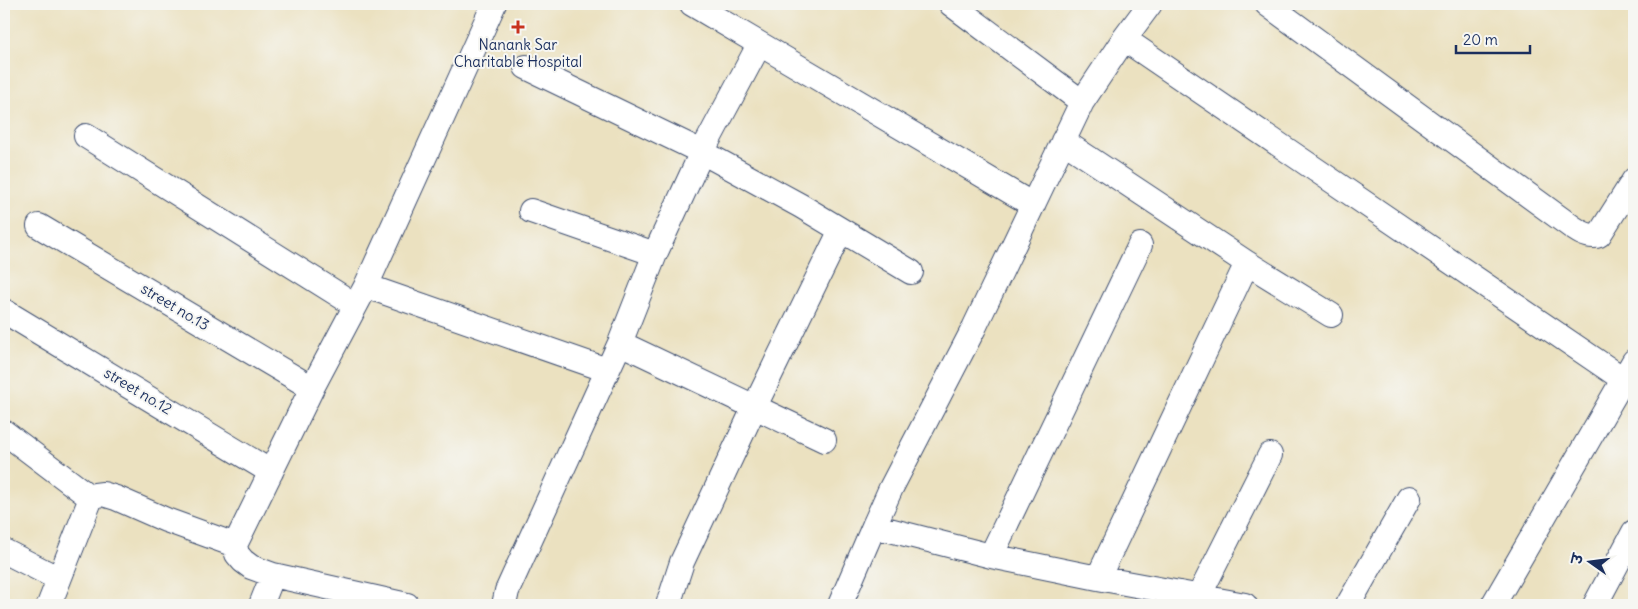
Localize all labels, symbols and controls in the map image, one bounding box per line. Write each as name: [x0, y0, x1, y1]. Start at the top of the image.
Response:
marker: Nanank Sar Charitable Hospital: [511, 20, 525, 34]
scale bar: [1456, 22, 1529, 54]
text: 20 m: [1463, 30, 1498, 49]
place label: Nanank Sar Charitable Hospital: [454, 35, 582, 71]
street label: street no.13: [138, 279, 213, 334]
street label: street no.12: [101, 363, 176, 418]
north arrow: [1566, 536, 1616, 586]
text: उ: [1567, 551, 1588, 567]

